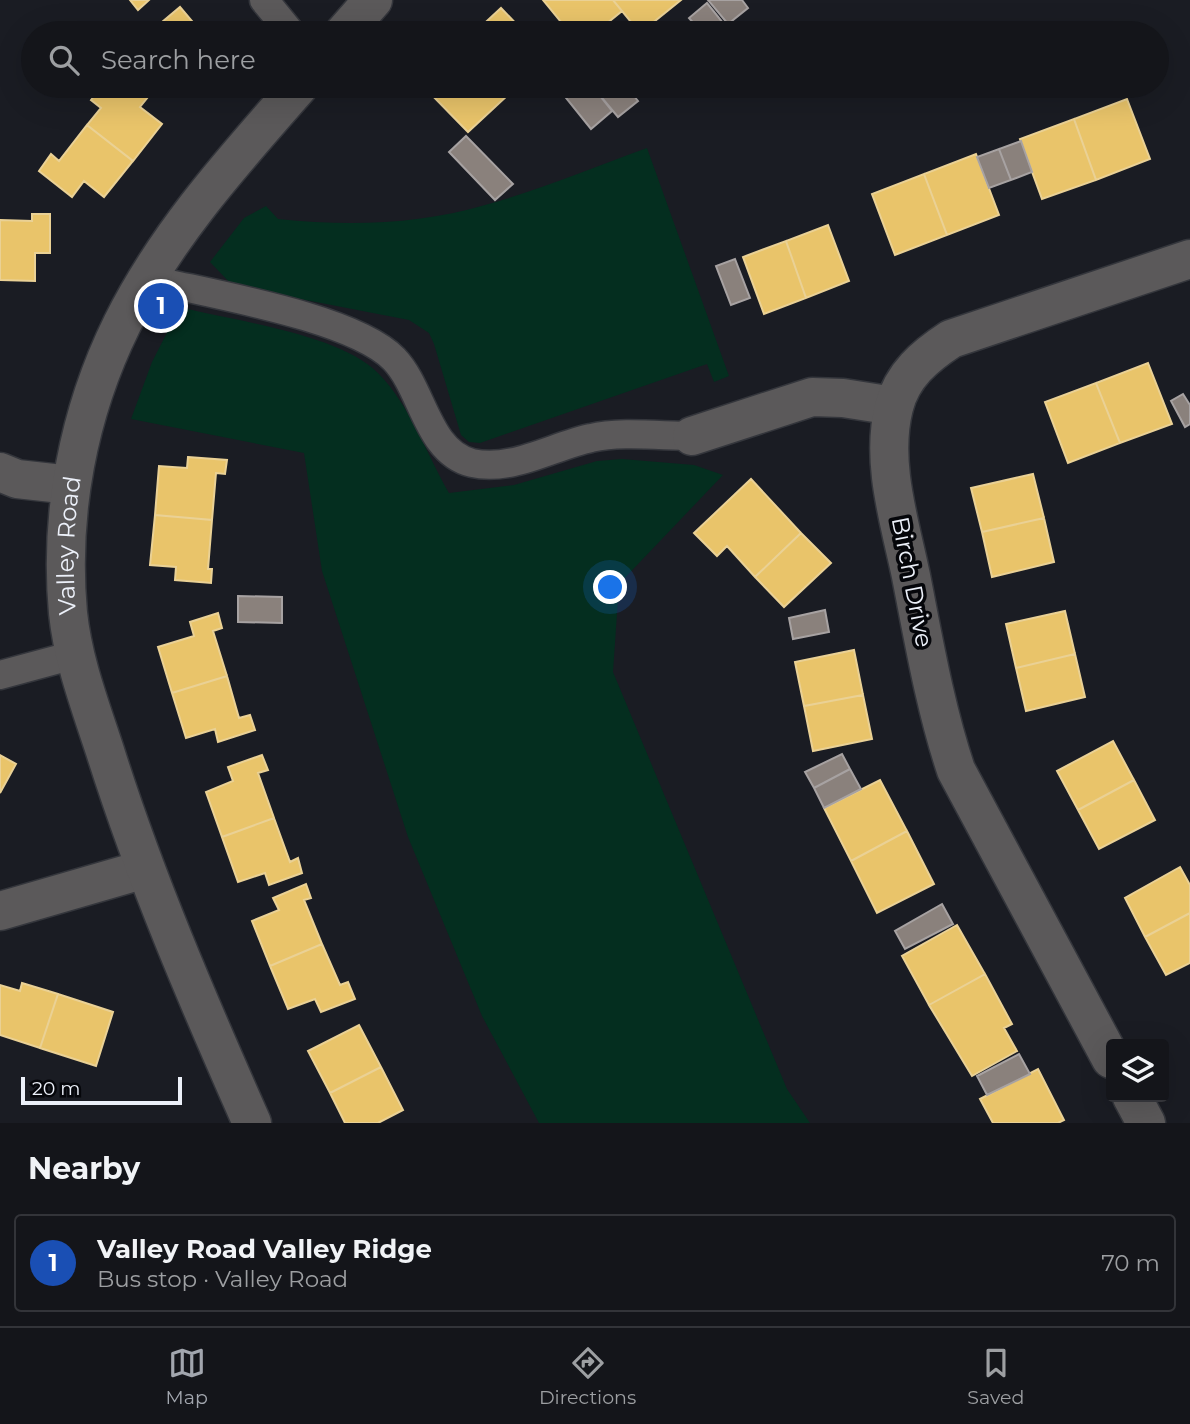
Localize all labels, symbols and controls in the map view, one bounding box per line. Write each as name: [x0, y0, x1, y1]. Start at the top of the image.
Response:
search box: [21, 21, 1169, 98]
icon: search: [45, 41, 83, 79]
text: Search here: [101, 44, 256, 76]
pin: 1: [138, 280, 184, 332]
street label: Valley Road: [51, 474, 87, 616]
street label: Birch Drive: [886, 514, 939, 650]
your location: [593, 570, 627, 604]
map controls: [1106, 1039, 1169, 1102]
button: layers: [1106, 1039, 1169, 1102]
scale bar: [21, 1074, 182, 1106]
text: 20 m: [32, 1077, 80, 1100]
text: Nearby: [28, 1150, 140, 1187]
text: Valley Road Valley Ridge: [97, 1233, 432, 1265]
text: 1: [48, 1249, 58, 1277]
text: 70 m: [1101, 1249, 1160, 1277]
text: Bus stop · Valley Road: [97, 1265, 348, 1293]
tab: Map: [166, 1344, 208, 1409]
tab: Directions: [539, 1344, 636, 1409]
tab: Saved: [967, 1344, 1024, 1409]

